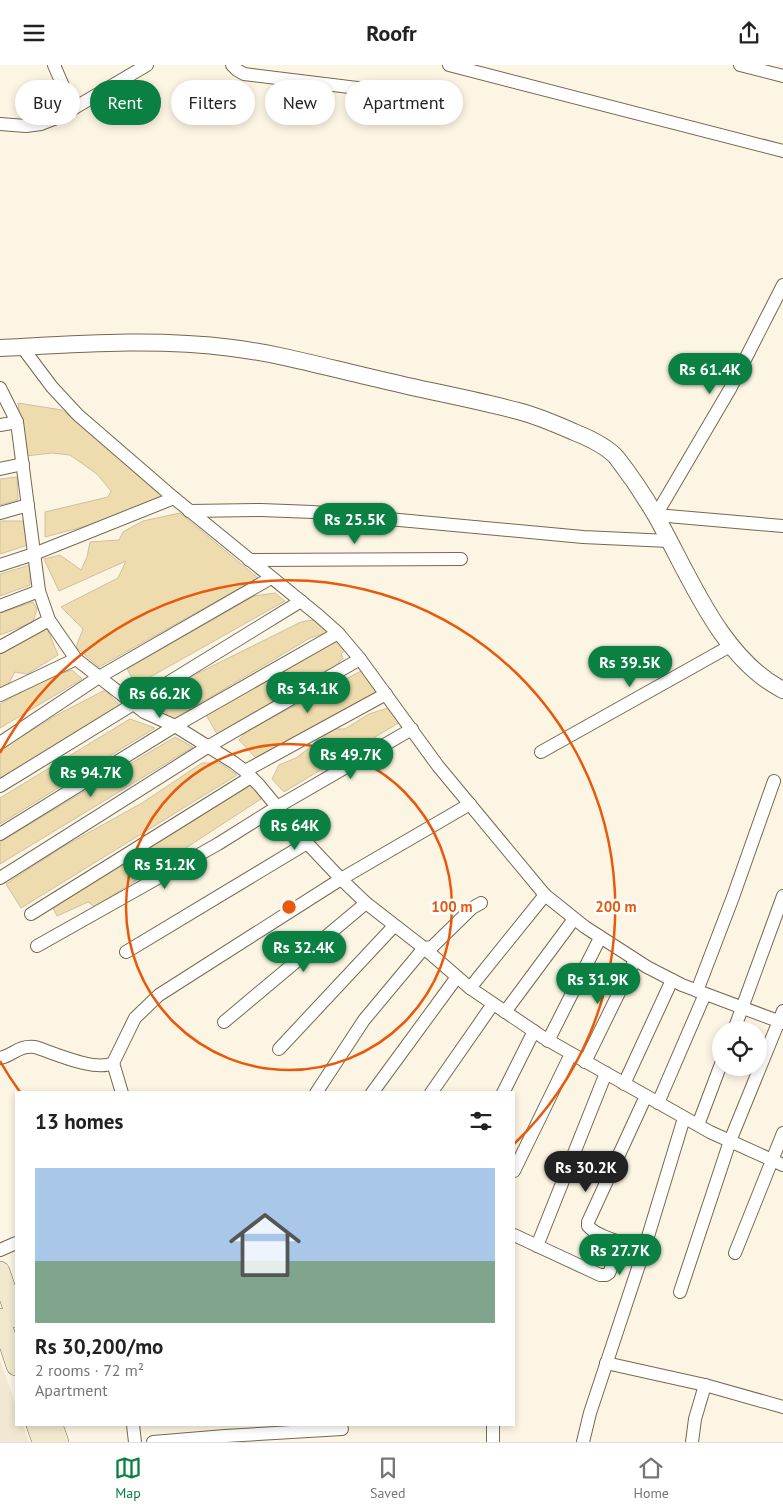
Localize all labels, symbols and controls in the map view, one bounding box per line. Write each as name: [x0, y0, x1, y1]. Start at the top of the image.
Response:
icon: menu: [20, 19, 48, 47]
text: Roofr: [366, 19, 417, 47]
icon: share: [735, 19, 763, 47]
chip: Buy: [15, 80, 80, 125]
chip: Rent: [90, 80, 161, 125]
chip: Filters: [171, 80, 255, 125]
chip: New: [265, 80, 335, 125]
chip: Apartment: [345, 80, 463, 125]
pin: Rs 61.4K: [658, 353, 762, 395]
text: Rs 61.4K: [679, 359, 741, 379]
pin: Rs 25.5K: [303, 503, 407, 545]
text: Rs 25.5K: [324, 509, 386, 529]
pin: Rs 39.5K: [578, 645, 682, 688]
text: Rs 39.5K: [599, 652, 661, 672]
pin: Rs 34.1K: [256, 671, 360, 714]
pin: Rs 66.2K: [108, 677, 212, 719]
text: Rs 34.1K: [277, 678, 339, 698]
text: Rs 66.2K: [129, 683, 191, 703]
pin: Rs 49.7K: [299, 737, 403, 780]
text: Rs 49.7K: [320, 744, 382, 764]
pin: Rs 94.7K: [39, 755, 143, 798]
text: Rs 94.7K: [60, 762, 122, 782]
pin: Rs 64K: [254, 809, 336, 851]
text: Rs 64K: [271, 815, 319, 835]
pin: Rs 51.2K: [113, 847, 217, 890]
text: Rs 51.2K: [134, 854, 196, 874]
text: 100 m: [431, 897, 473, 916]
text: 200 m: [595, 897, 637, 916]
centre of rings: [280, 898, 298, 916]
pin: Rs 32.4K: [252, 931, 356, 973]
text: Rs 32.4K: [273, 937, 335, 957]
pin: Rs 31.9K: [546, 963, 650, 1005]
text: Rs 31.9K: [567, 969, 629, 989]
map controls: [712, 1021, 767, 1076]
button: locate: [712, 1021, 767, 1076]
icon: filters: [467, 1107, 495, 1135]
text: 13 homes: [35, 1108, 123, 1135]
pin: Rs 30.2K: [534, 1151, 638, 1193]
text: Rs 30.2K: [555, 1157, 617, 1177]
icon: home: [220, 1200, 310, 1290]
pin: Rs 27.7K: [568, 1233, 672, 1276]
text: Rs 27.7K: [590, 1240, 650, 1260]
text: Rs 30,200/mo: [35, 1333, 163, 1360]
text: 2 rooms · 72 m²: [35, 1360, 144, 1380]
text: Apartment: [35, 1380, 108, 1400]
tab: Map: [114, 1454, 142, 1502]
tab: Saved: [370, 1454, 406, 1502]
tab: Home: [634, 1454, 669, 1502]

